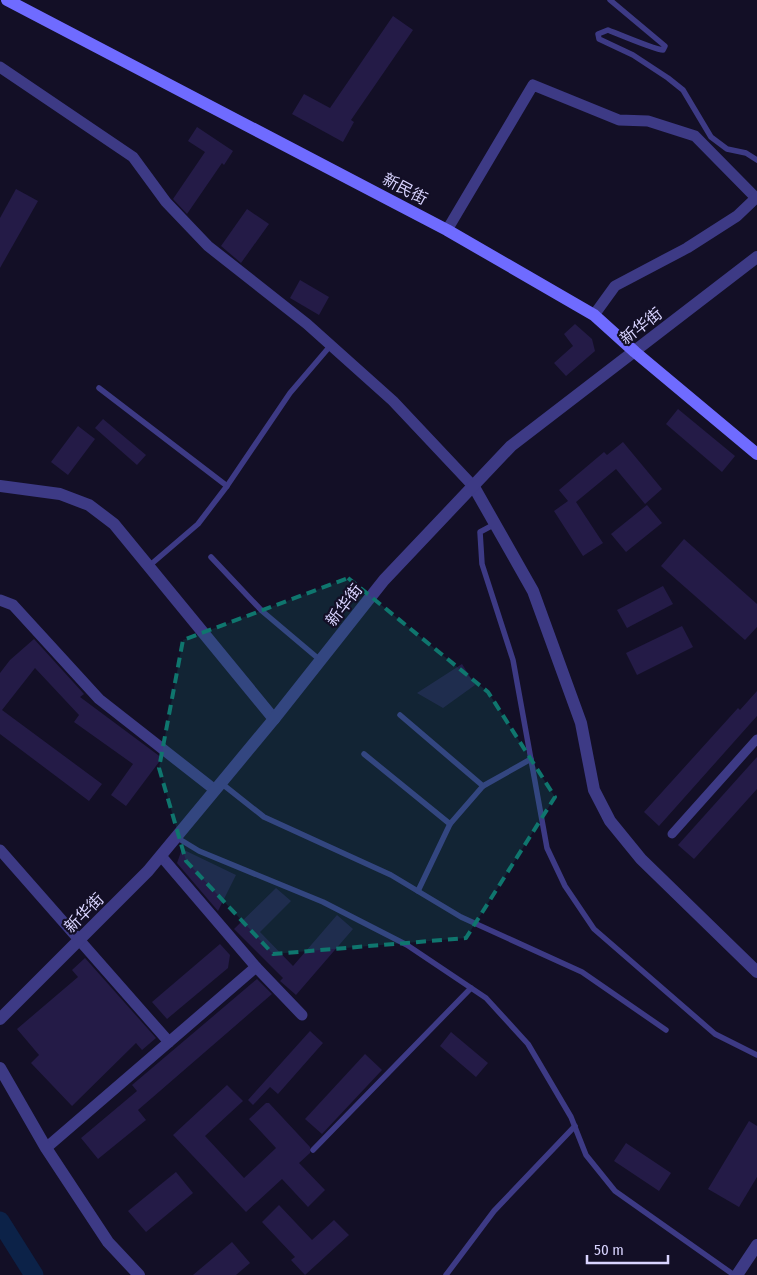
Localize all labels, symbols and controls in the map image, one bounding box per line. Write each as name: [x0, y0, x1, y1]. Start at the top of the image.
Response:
street label: 新民街: [379, 169, 431, 209]
street label: 新华街: [616, 304, 666, 348]
street label: 新华街: [322, 580, 366, 630]
street label: 新华街: [60, 889, 108, 937]
scale bar: [587, 1232, 668, 1264]
text: 50 m: [594, 1241, 624, 1259]

